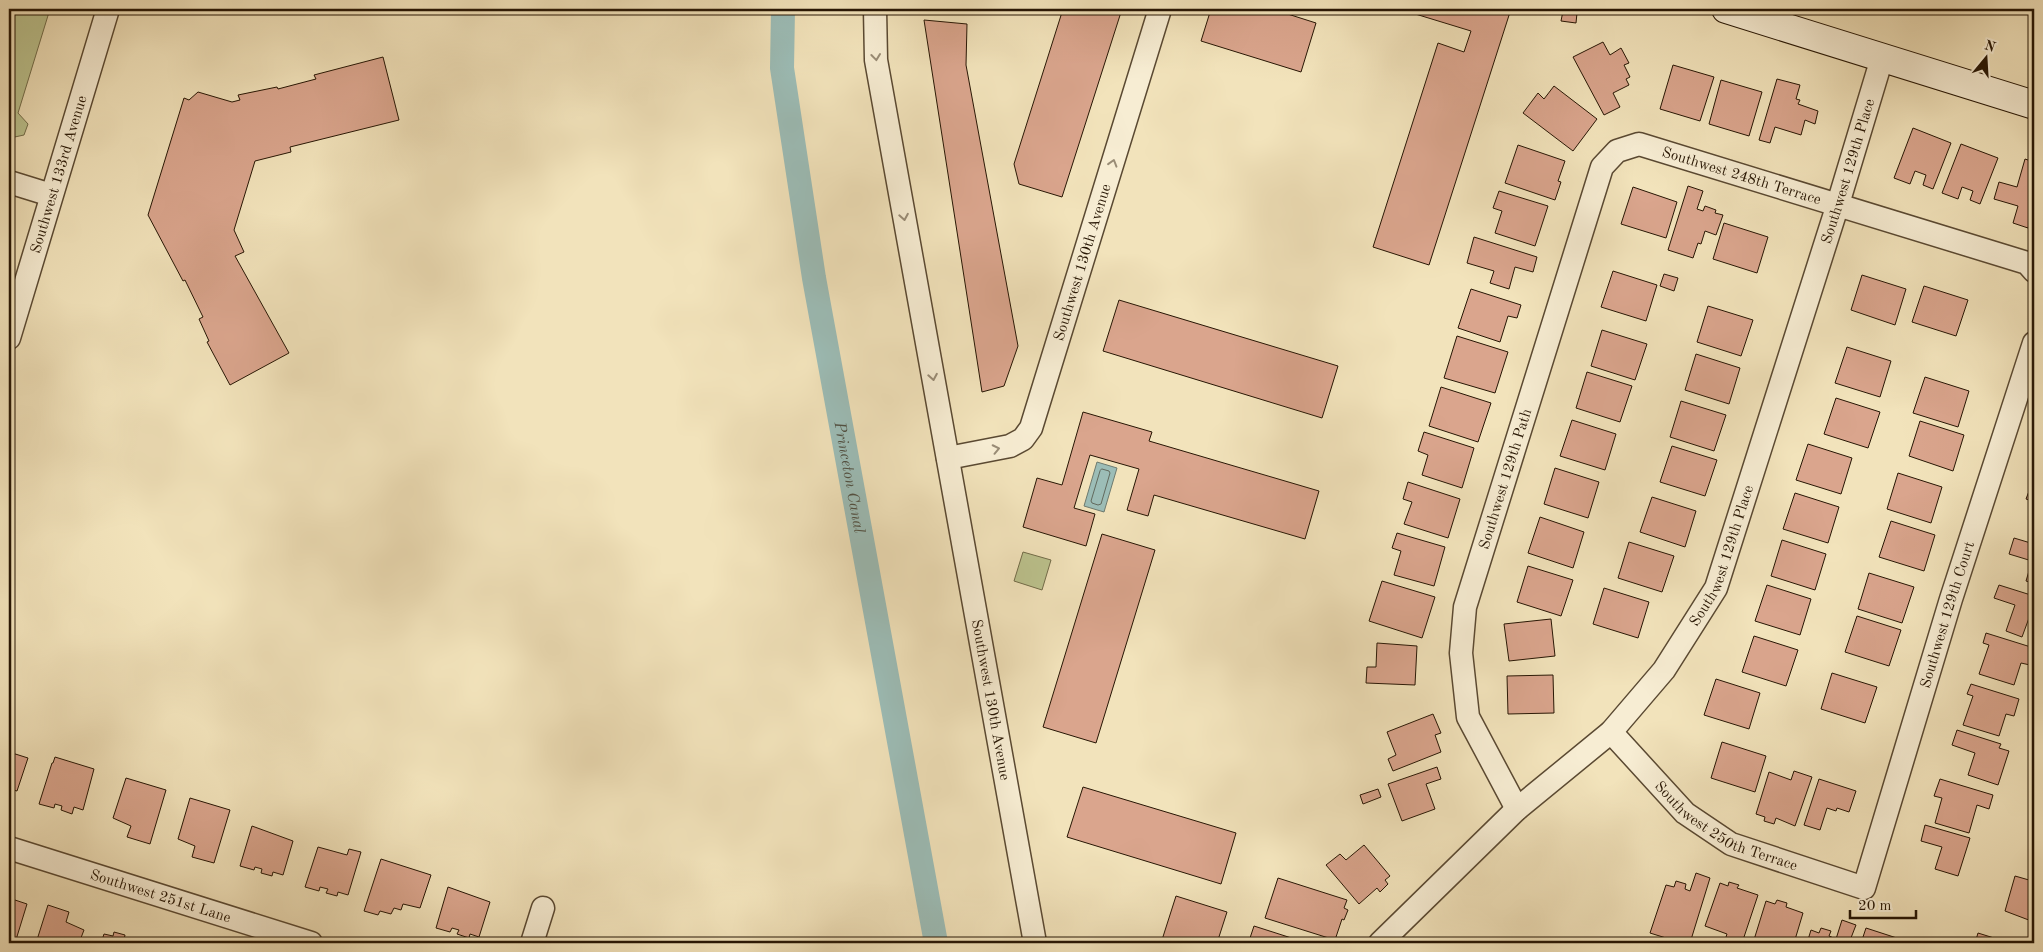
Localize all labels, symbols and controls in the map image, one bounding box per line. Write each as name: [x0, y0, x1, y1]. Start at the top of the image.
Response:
north arrow: [1960, 32, 2010, 82]
text: N: [1982, 38, 1997, 55]
one-way arrow: [870, 54, 881, 62]
street label: Southwest 133rd Avenue: [29, 94, 91, 255]
street label: Southwest 129th Place: [1820, 97, 1878, 246]
street label: Southwest 248th Terrace: [1660, 145, 1823, 208]
one-way arrow: [1107, 160, 1117, 168]
street label: Southwest 130th Avenue: [1052, 182, 1115, 343]
one-way arrow: [899, 213, 909, 222]
one-way arrow: [928, 373, 938, 382]
street label: Southwest 129th Path: [1477, 407, 1535, 551]
water label: Princeton Canal: [830, 420, 867, 535]
one-way arrow: [991, 444, 1000, 455]
street label: Southwest 129th Place: [1688, 483, 1757, 629]
street label: Southwest 129th Court: [1919, 540, 1978, 690]
street label: Southwest 130th Avenue: [968, 618, 1012, 782]
street label: Southwest 250th Terrace: [1651, 779, 1799, 874]
street label: Southwest 251st Lane: [88, 868, 232, 926]
scale bar: [1850, 887, 1917, 919]
text: 20 m: [1858, 899, 1892, 914]

